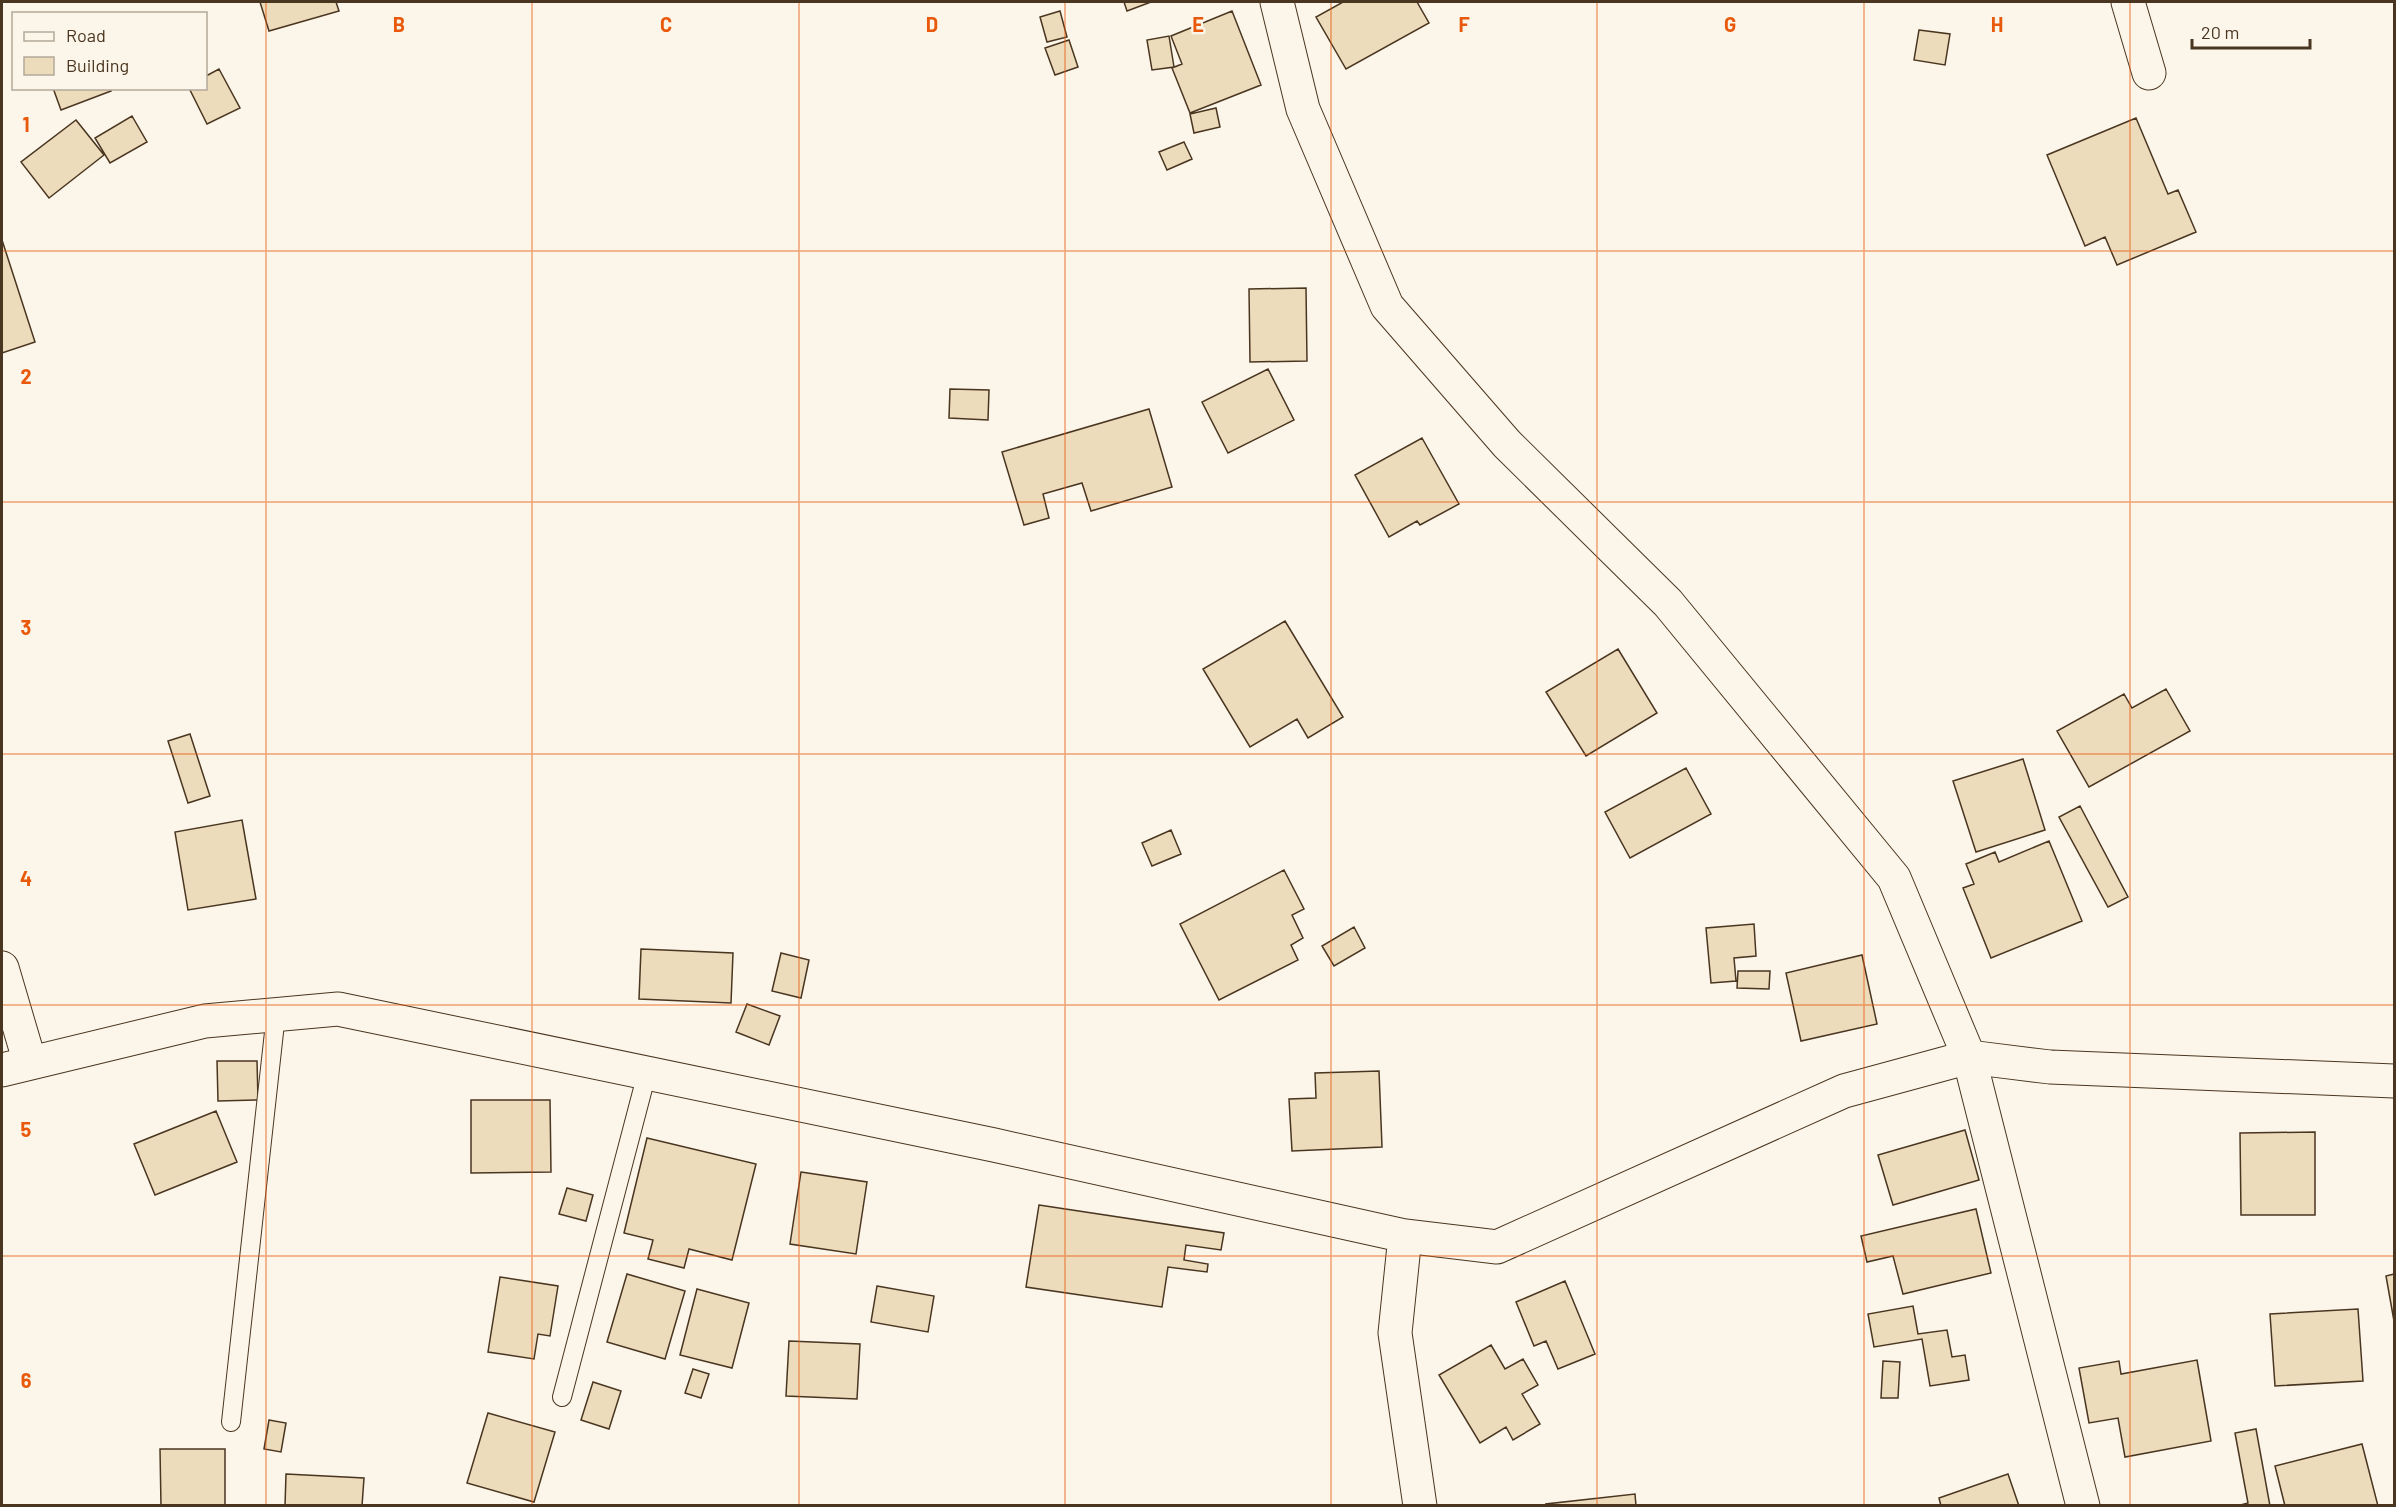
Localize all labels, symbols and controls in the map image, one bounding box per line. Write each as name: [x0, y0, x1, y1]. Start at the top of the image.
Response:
legend: [12, 12, 207, 90]
text: B: [393, 12, 405, 36]
text: C: [660, 12, 672, 36]
text: D: [926, 12, 938, 36]
text: E: [1192, 12, 1204, 36]
text: F: [1458, 12, 1470, 36]
text: G: [1724, 12, 1736, 36]
text: H: [1991, 12, 2003, 36]
scale bar: [2192, 12, 2310, 50]
text: 20 m: [2201, 21, 2239, 43]
text: Road: [66, 24, 106, 46]
text: Building: [66, 54, 129, 76]
text: 1: [22, 112, 30, 136]
text: 2: [20, 364, 32, 388]
text: 3: [21, 615, 31, 639]
text: 4: [20, 866, 32, 890]
text: 5: [21, 1117, 32, 1141]
text: 6: [21, 1368, 32, 1392]

